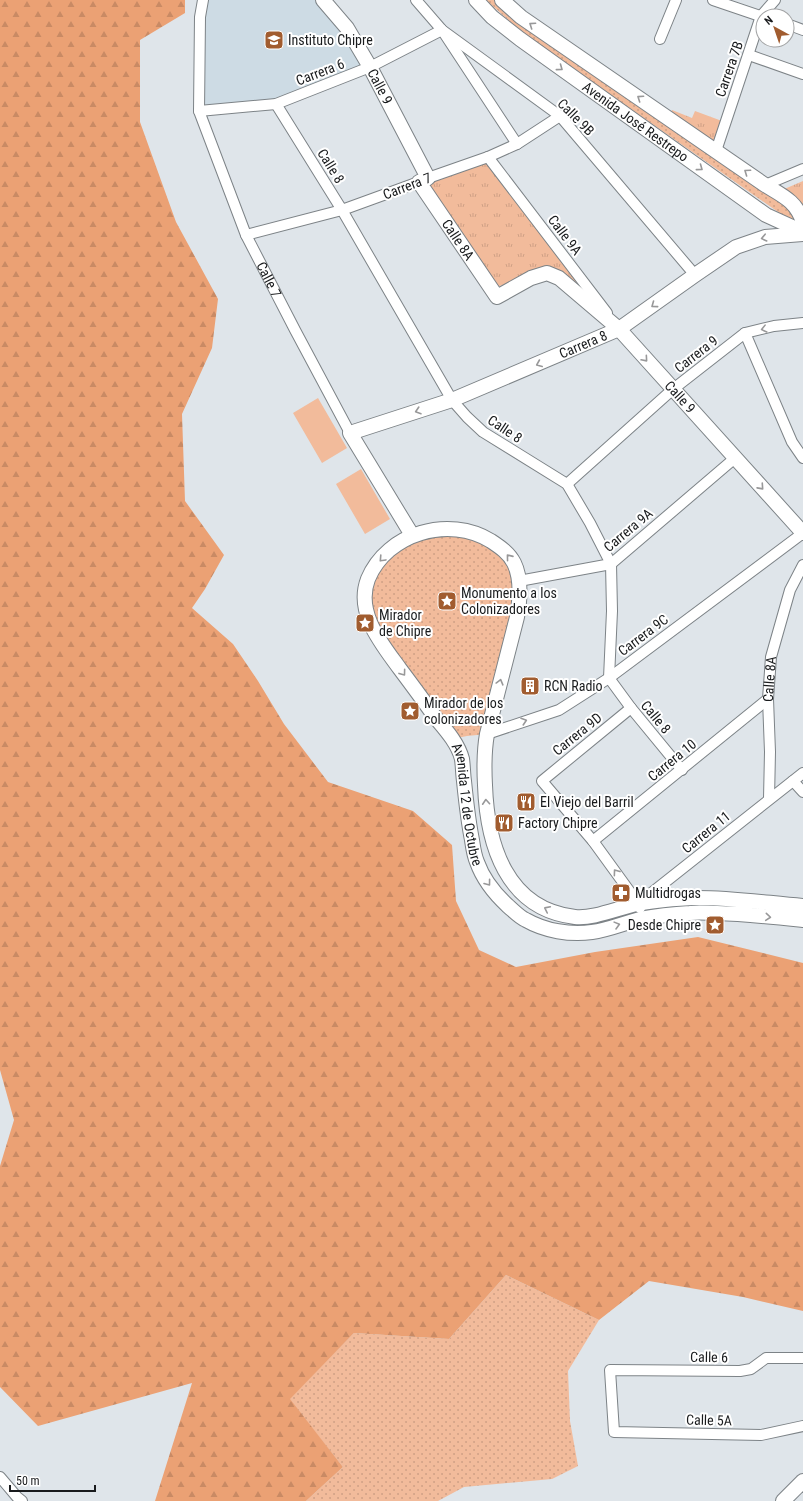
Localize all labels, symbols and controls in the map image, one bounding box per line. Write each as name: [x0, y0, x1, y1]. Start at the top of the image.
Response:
north arrow: [755, 8, 795, 48]
text: N: [762, 13, 776, 28]
one-way arrow: [530, 23, 537, 30]
school or university icon: Instituto Chipre: [263, 29, 285, 51]
place label: Instituto Chipre: [288, 32, 373, 48]
street label: Carrera 7B: [712, 39, 746, 99]
street label: Carrera 6: [294, 55, 346, 89]
one-way arrow: [556, 63, 563, 70]
street label: Calle 9: [364, 66, 396, 107]
street label: Avenida José Restrepo: [580, 78, 692, 165]
street label: Calle 9B: [554, 95, 598, 139]
one-way arrow: [637, 96, 644, 103]
street label: Calle 8: [314, 146, 348, 186]
one-way arrow: [696, 163, 703, 170]
street label: Carrera 7: [381, 169, 433, 203]
one-way arrow: [744, 170, 751, 177]
street label: Calle 9A: [545, 212, 585, 258]
street label: Calle 8A: [439, 216, 478, 263]
one-way arrow: [761, 234, 768, 242]
street label: Calle 7: [253, 259, 285, 300]
one-way arrow: [651, 300, 658, 307]
one-way arrow: [761, 324, 768, 332]
street label: Carrera 8: [557, 327, 610, 362]
street label: Carrera 9: [671, 332, 721, 376]
one-way arrow: [641, 354, 648, 361]
one-way arrow: [535, 359, 542, 367]
street label: Calle 9: [662, 377, 699, 416]
one-way arrow: [415, 406, 422, 415]
street label: Calle 8: [485, 412, 525, 446]
one-way arrow: [757, 482, 764, 490]
street label: Carrera 9A: [600, 505, 656, 555]
one-way arrow: [379, 554, 386, 562]
one-way arrow: [507, 554, 514, 562]
place label: Monumento a los Colonizadores: [461, 585, 557, 617]
place icon: Monumento a los Colonizadores: [436, 590, 458, 612]
place label: Mirador de Chipre: [379, 607, 432, 639]
street label: Carrera 9C: [615, 611, 671, 659]
place icon: Mirador de Chipre: [354, 612, 376, 634]
street label: Calle 8A: [760, 656, 779, 703]
one-way arrow: [399, 669, 406, 676]
building icon: RCN Radio: [519, 675, 541, 697]
place label: RCN Radio: [544, 678, 603, 694]
one-way arrow: [496, 679, 504, 685]
place label: Mirador de los colonizadores: [424, 695, 503, 727]
street label: Calle 8: [638, 697, 674, 737]
place icon: Mirador de los colonizadores: [399, 700, 421, 722]
street label: Carrera 9D: [549, 709, 605, 759]
one-way arrow: [520, 718, 527, 726]
street label: Carrera 10: [645, 736, 699, 784]
street label: Avenida 12 de Octubre: [449, 740, 486, 868]
restaurant icon: El Viejo del Barril: [515, 791, 537, 813]
place label: El Viejo del Barril: [540, 794, 634, 810]
one-way arrow: [481, 799, 490, 805]
street label: Carrera 11: [679, 808, 733, 856]
restaurant icon: Factory Chipre: [493, 812, 515, 834]
place label: Factory Chipre: [518, 815, 598, 831]
one-way arrow: [614, 870, 621, 877]
one-way arrow: [483, 879, 490, 886]
pharmacy icon: Multidrogas: [610, 882, 632, 904]
place label: Multidrogas: [635, 885, 701, 901]
one-way arrow: [544, 906, 552, 914]
one-way arrow: [765, 912, 771, 921]
place icon: Desde Chipre: [704, 914, 726, 936]
place label: Desde Chipre: [628, 917, 701, 933]
one-way arrow: [613, 922, 620, 930]
street label: Calle 6: [690, 1349, 728, 1365]
street label: Calle 5A: [686, 1412, 732, 1428]
scale bar: [10, 1467, 95, 1493]
text: 50 m: [16, 1474, 40, 1488]

